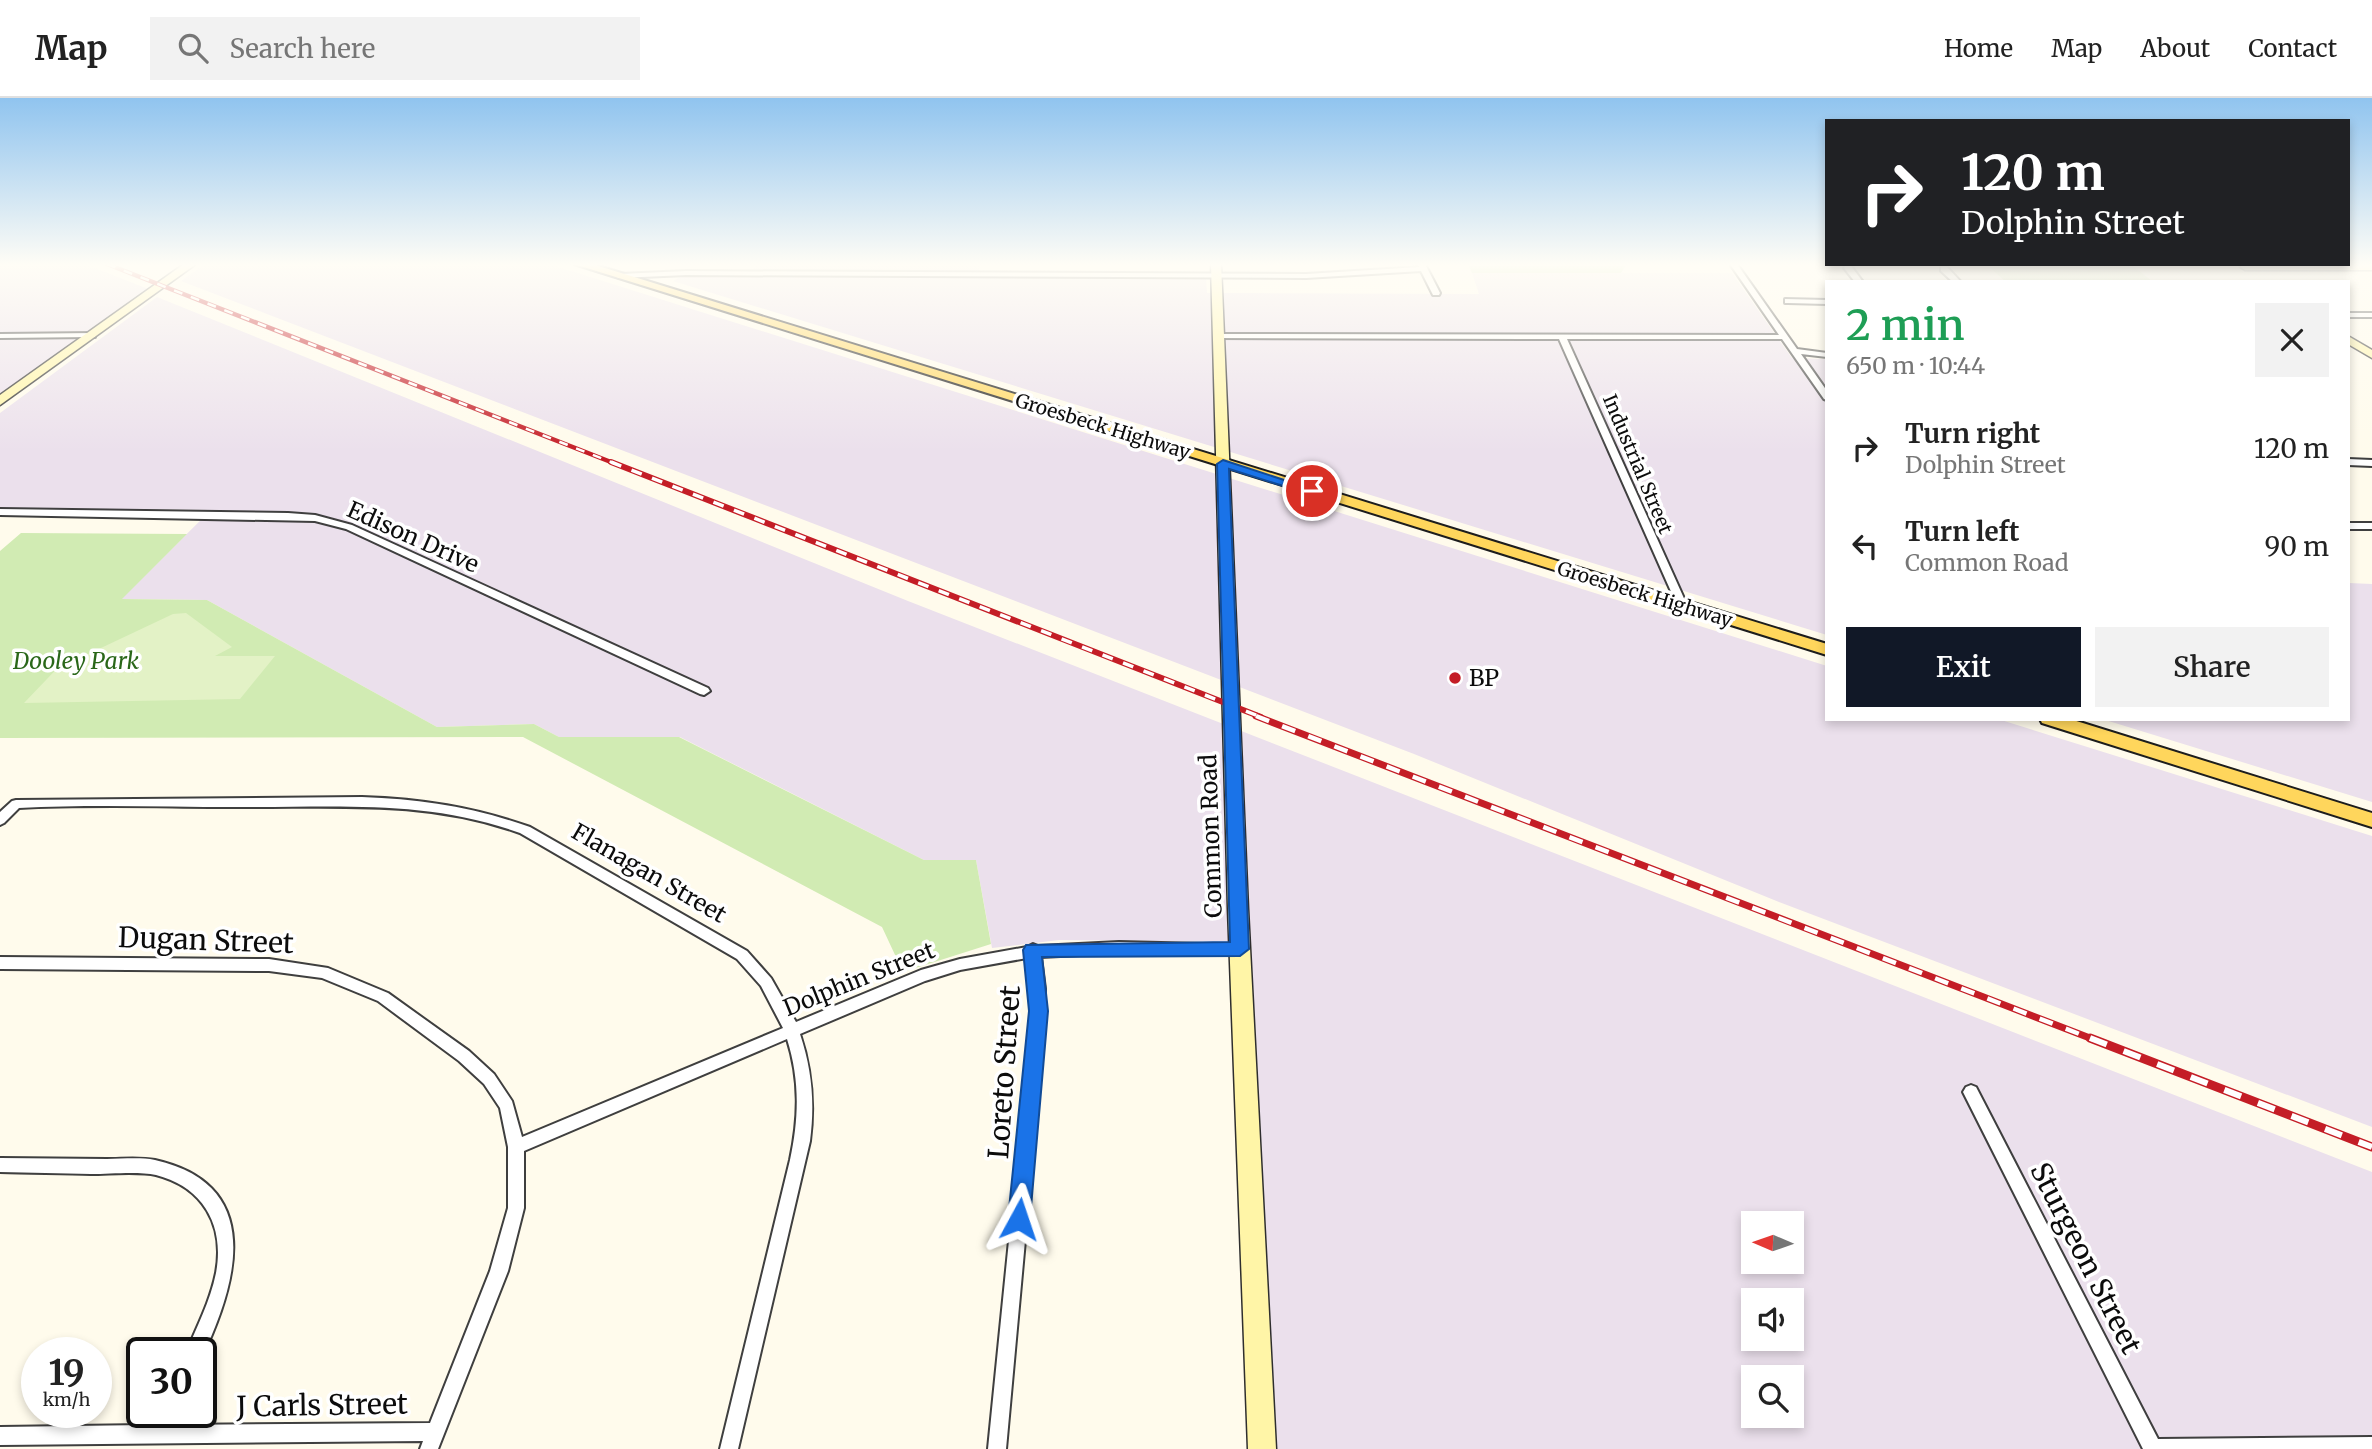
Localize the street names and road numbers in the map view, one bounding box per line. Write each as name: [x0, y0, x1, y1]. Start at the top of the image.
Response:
street label: Groesbeck Highway: [1013, 388, 1193, 464]
street label: Industrial Street: [1598, 391, 1678, 538]
street label: Edison Drive: [343, 495, 484, 579]
street label: Groesbeck Highway: [1555, 556, 1735, 632]
street label: Common Road: [1193, 754, 1228, 918]
street label: Flanagan Street: [567, 817, 732, 929]
street label: Dugan Street: [118, 919, 295, 961]
street label: Dolphin Street: [779, 935, 939, 1022]
street label: Loreto Street: [980, 984, 1028, 1160]
street label: Sturgeon Street: [2022, 1156, 2150, 1360]
street label: J Carls Street: [235, 1386, 408, 1425]

